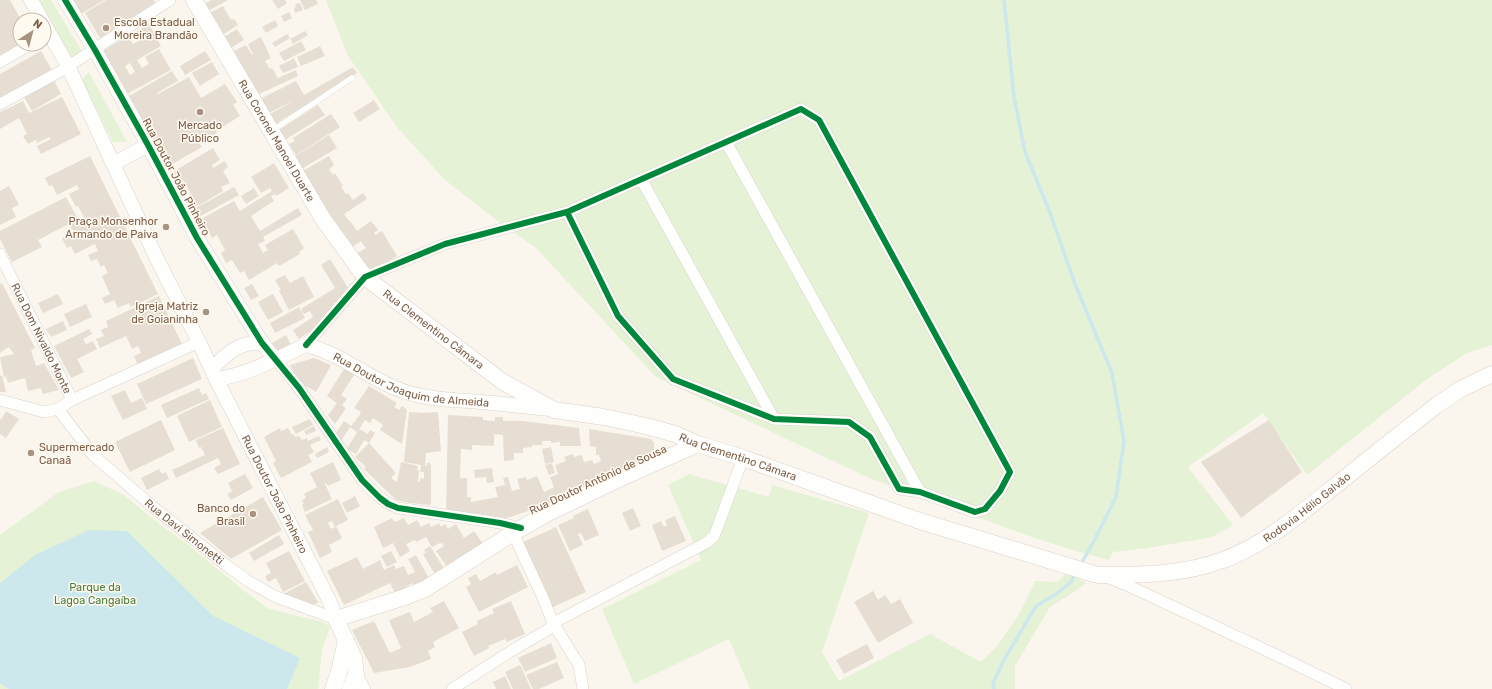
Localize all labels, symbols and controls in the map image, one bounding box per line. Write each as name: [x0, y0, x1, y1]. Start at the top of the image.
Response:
north arrow: [12, 12, 52, 52]
place label: Escola Estadual Moreira Brandão: [114, 16, 198, 42]
text: N: [31, 17, 45, 32]
marker: Escola Estadual Moreira Brandão: [101, 23, 111, 33]
street label: Rua Coronel Manoel Duarte: [236, 77, 318, 204]
marker: Mercado Público: [195, 107, 205, 117]
street label: Rua Doutor João Pinheiro: [140, 116, 212, 238]
place label: Mercado Público: [178, 119, 222, 145]
place label: Praça Monsenhor Armando de Paiva: [65, 215, 159, 241]
marker: Praça Monsenhor Armando de Paiva: [161, 222, 171, 232]
street label: Rua Dom Nivaldo Monte: [9, 281, 74, 396]
street label: Rua Clementino Câmara: [381, 287, 487, 372]
place label: Igreja Matriz de Goianinha: [131, 300, 198, 326]
marker: Igreja Matriz de Goianinha: [201, 307, 211, 317]
street label: Rua Doutor Joaquim de Almeida: [331, 350, 490, 409]
street label: Rua Clementino Câmara: [677, 430, 799, 483]
street label: Rua Doutor João Pinheiro: [239, 433, 311, 556]
place label: Supermercado Canaã: [39, 441, 114, 467]
street label: Rua Doutor Antônio de Sousa: [527, 442, 669, 518]
marker: Supermercado Canaã: [26, 448, 36, 458]
street label: Rodovia Hélio Galvão: [1261, 470, 1353, 545]
street label: Rua Davi Simonetti: [142, 496, 226, 567]
place label: Banco do Brasil: [197, 502, 245, 528]
marker: Banco do Brasil: [248, 509, 258, 519]
park label: Parque da Lagoa Cangaíba: [54, 581, 136, 607]

